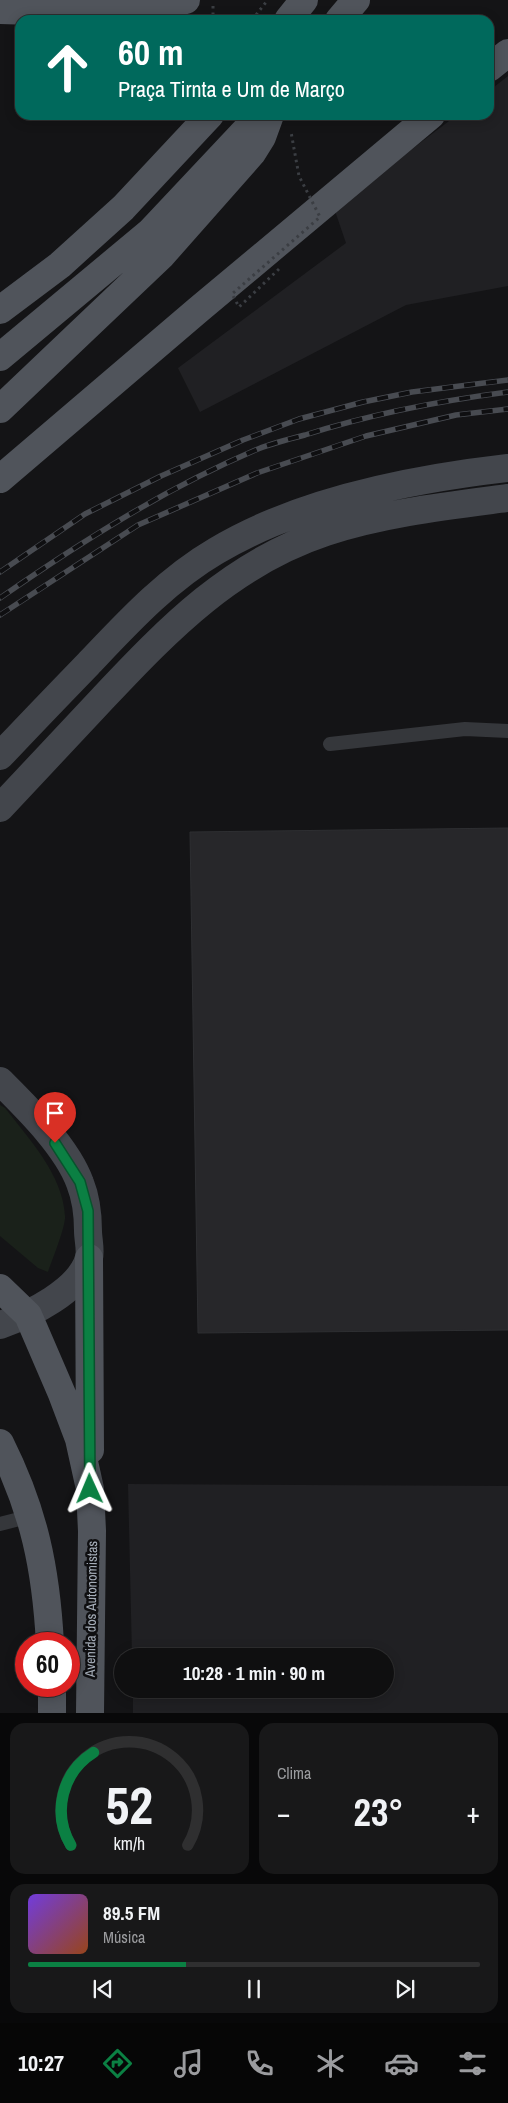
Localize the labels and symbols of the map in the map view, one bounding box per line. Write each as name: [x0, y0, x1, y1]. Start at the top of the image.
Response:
pin: [34, 1092, 76, 1143]
position arrow: [63, 1462, 115, 1514]
street label: Avenida dos Autonomistas: [81, 1540, 101, 1678]
speed limit sign: 60: [15, 1632, 80, 1697]

